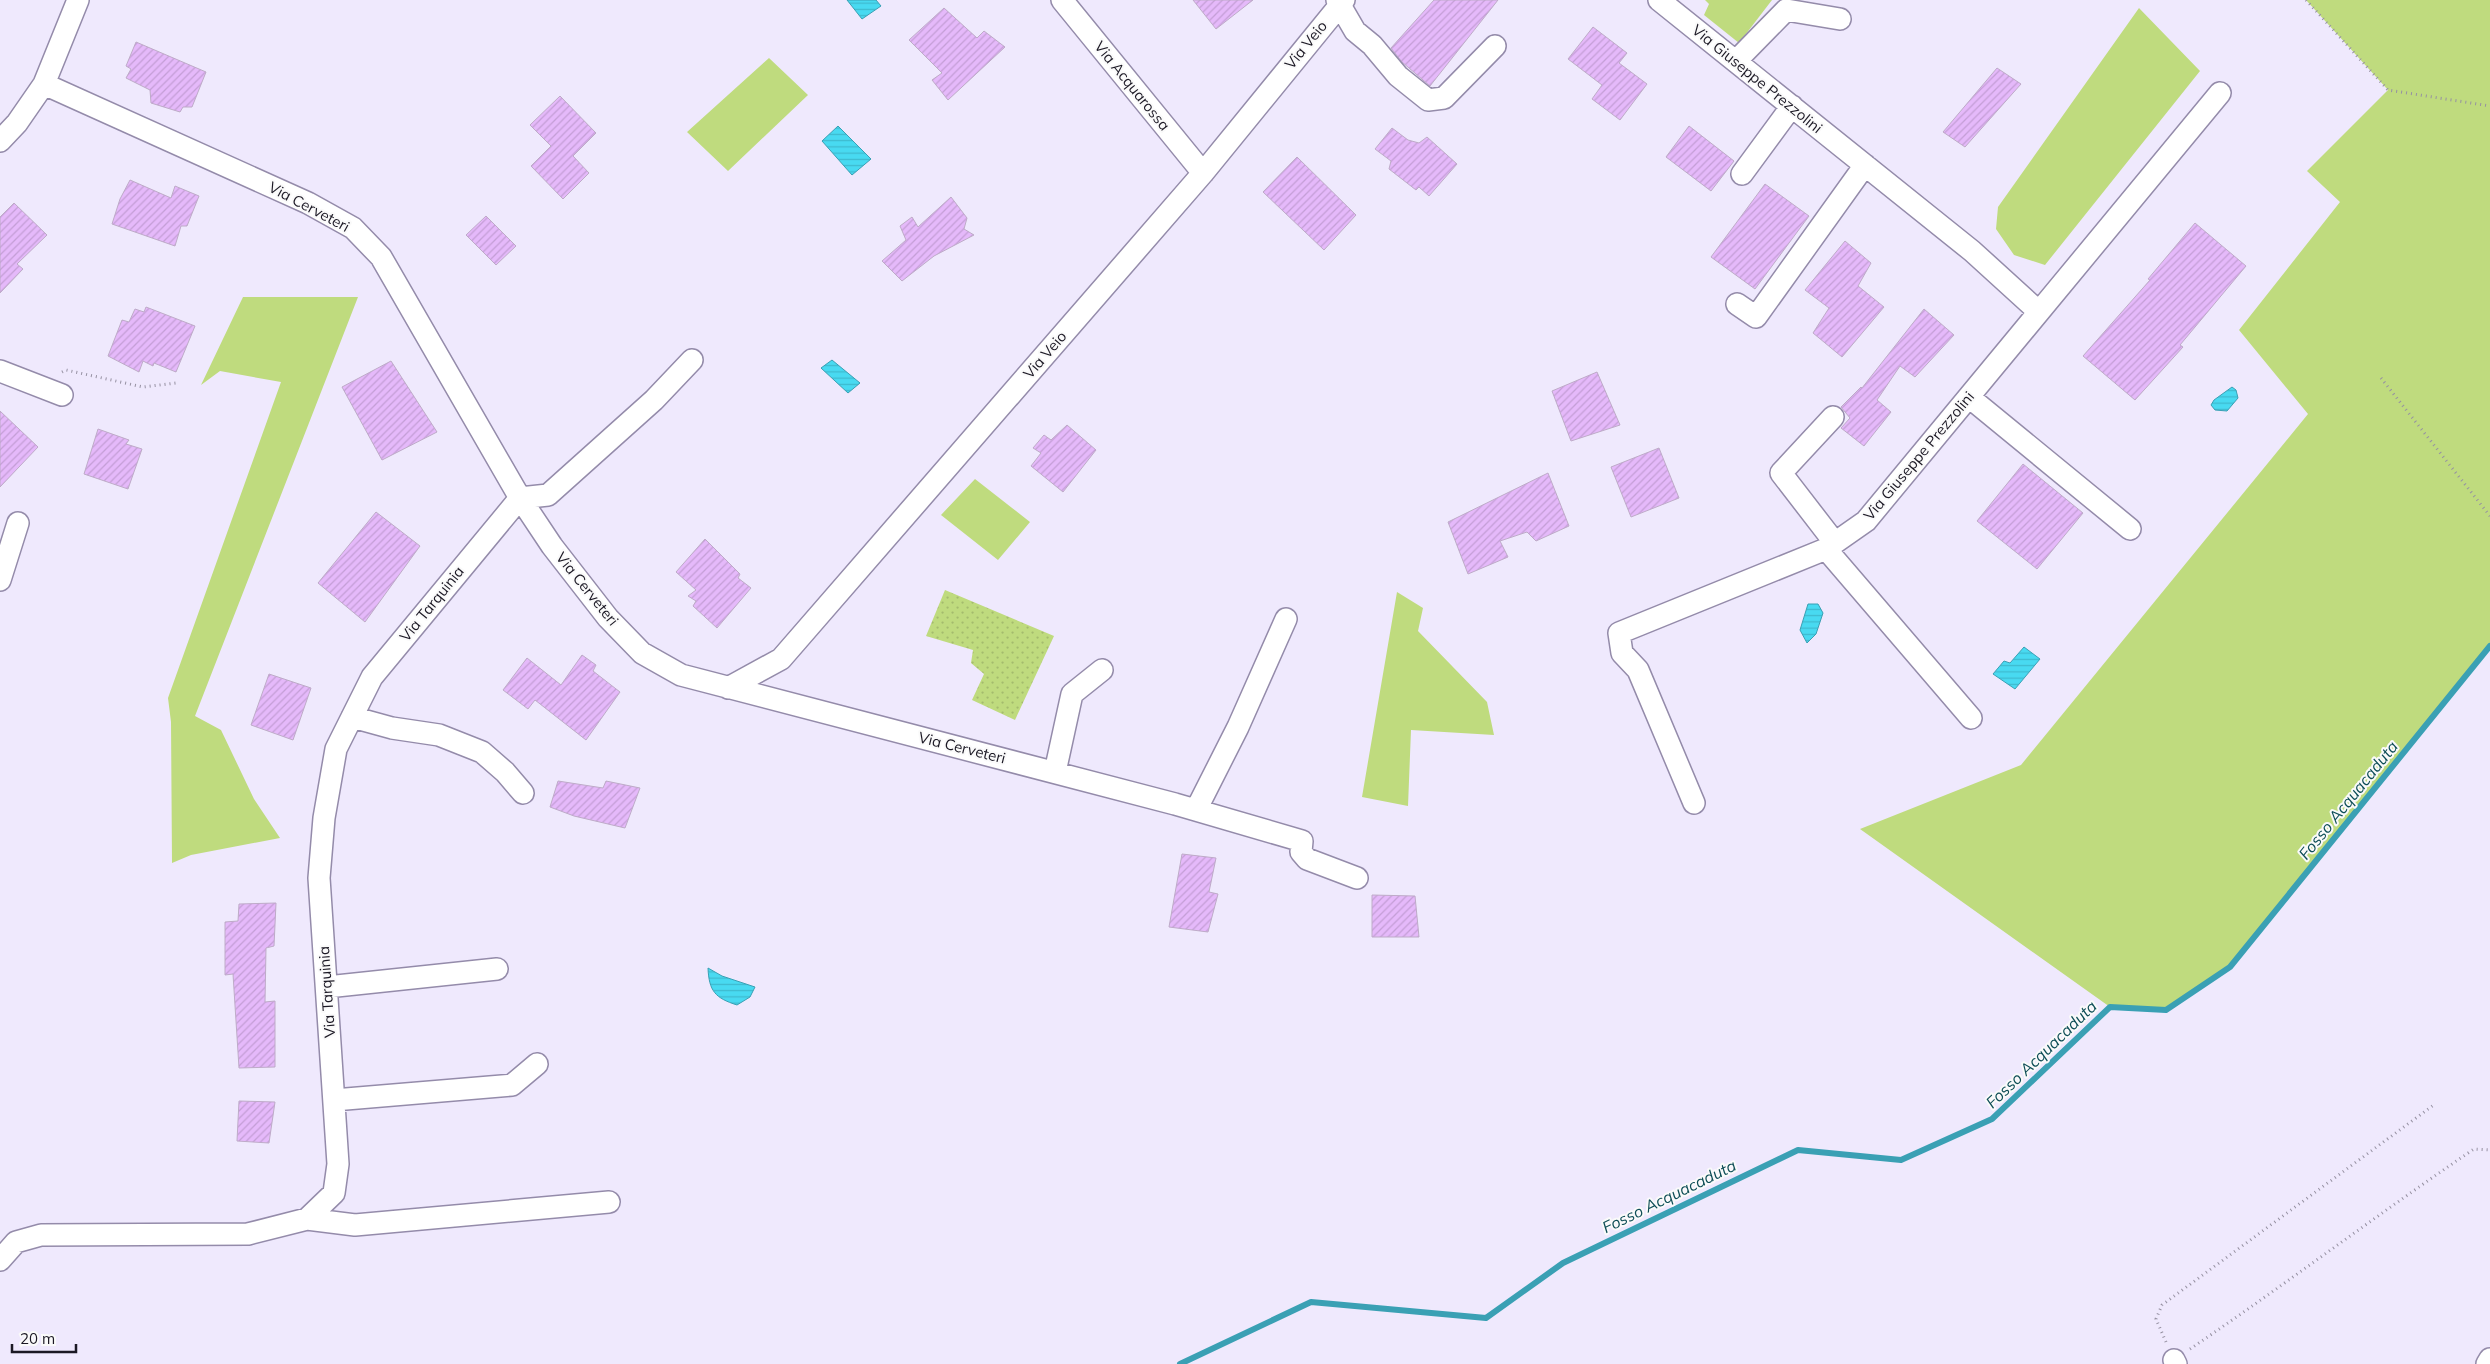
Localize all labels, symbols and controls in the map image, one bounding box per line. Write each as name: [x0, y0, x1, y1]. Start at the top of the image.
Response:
street label: Via Veio: [1280, 17, 1331, 73]
street label: Via Giuseppe Prezzolini: [1688, 20, 1826, 137]
street label: Via Acquarossa: [1091, 37, 1174, 134]
street label: Via Cerveteri: [265, 177, 353, 236]
street label: Via Veio: [1019, 327, 1070, 382]
street label: Via Giuseppe Prezzolini: [1859, 387, 1978, 524]
street label: Via Cerveteri: [552, 548, 623, 629]
street label: Via Tarquinia: [395, 562, 468, 645]
street label: Via Cerveteri: [917, 728, 1008, 768]
water label: Fosso Acquacaduta: [2294, 737, 2402, 863]
street label: Via Tarquinia: [314, 946, 339, 1038]
water label: Fosso Acquacaduta: [1981, 996, 2101, 1112]
water label: Fosso Acquacaduta: [1599, 1155, 1740, 1237]
scale bar: [12, 1322, 76, 1354]
text: 20 m: [20, 1329, 55, 1348]

